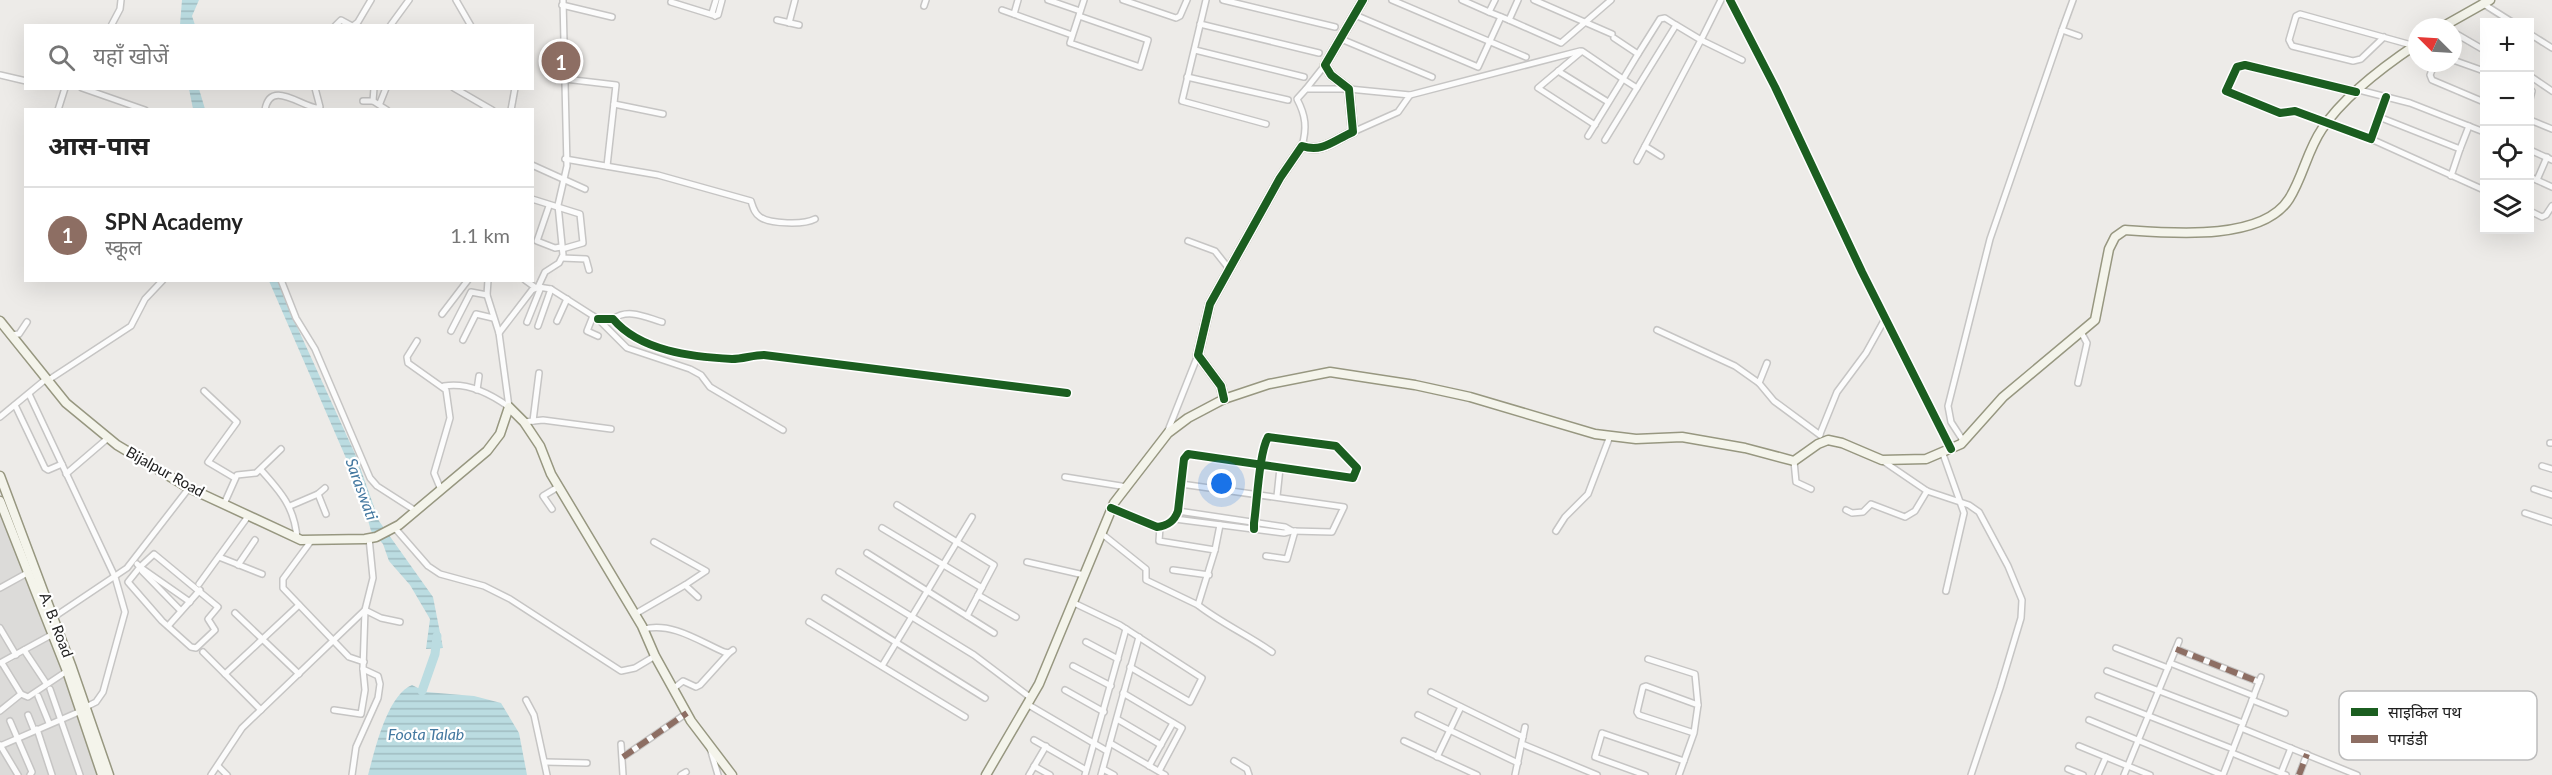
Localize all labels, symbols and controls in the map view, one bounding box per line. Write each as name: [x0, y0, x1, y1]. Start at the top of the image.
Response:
north arrow: [2408, 18, 2462, 72]
map controls: [2480, 18, 2534, 234]
button: +: [2480, 18, 2534, 72]
search box: [24, 24, 534, 90]
pin: 1: [542, 38, 580, 84]
icon: search: [45, 41, 78, 74]
text: यहाँ खोजें: [93, 42, 169, 69]
button: −: [2480, 72, 2534, 126]
button: locate: [2480, 126, 2534, 180]
text: आस-पास: [48, 129, 150, 161]
button: layers: [2480, 180, 2534, 234]
text: SPN Academy: [105, 208, 243, 235]
text: 1: [62, 223, 73, 247]
text: 1.1 km: [450, 223, 510, 247]
text: स्कूल: [105, 235, 142, 259]
street label: Bijalpur Road: [123, 442, 208, 500]
water label: Saraswati: [342, 455, 383, 523]
your location: [1207, 469, 1236, 498]
street label: A. B. Road: [36, 590, 78, 660]
legend: [2339, 691, 2537, 760]
text: साइकिल पथ: [2388, 702, 2462, 721]
water label: Foota Talab: [388, 724, 464, 743]
text: पगडंडी: [2388, 729, 2428, 748]

